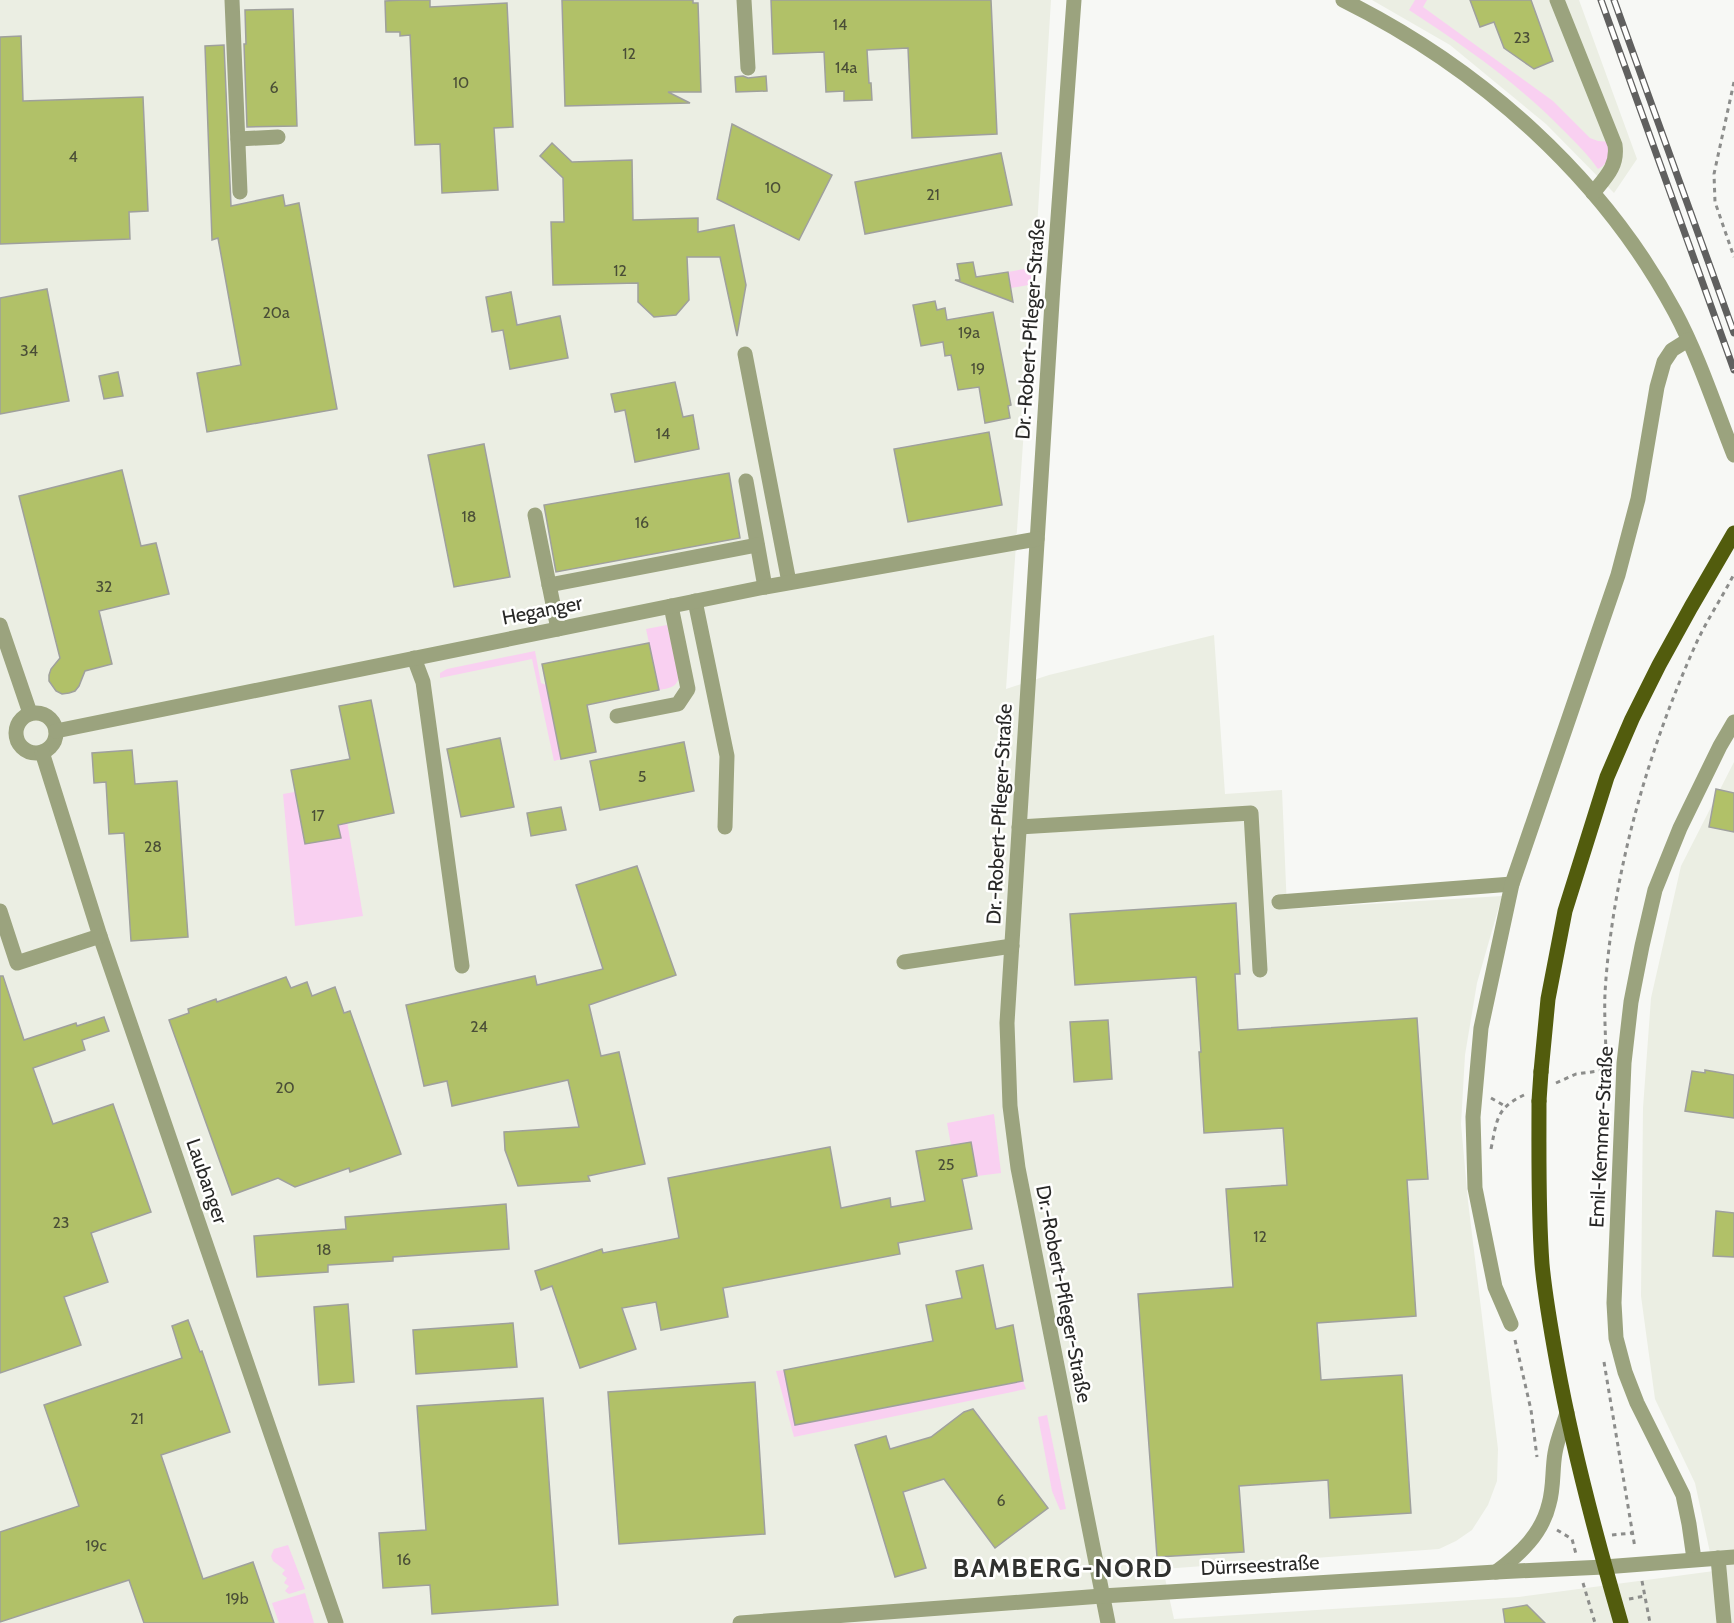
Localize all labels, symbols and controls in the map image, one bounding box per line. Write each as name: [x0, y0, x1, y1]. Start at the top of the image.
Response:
house number: 14: [833, 15, 847, 34]
house number: 23: [1513, 28, 1531, 47]
house number: 12: [622, 44, 636, 63]
house number: 14a: [835, 58, 857, 77]
house number: 10: [453, 73, 469, 92]
house number: 6: [269, 78, 279, 97]
house number: 4: [68, 147, 78, 166]
house number: 10: [765, 178, 781, 197]
house number: 21: [926, 185, 940, 204]
street label: Dr.-Robert-Pfleger-Straße: [1010, 218, 1050, 440]
house number: 12: [613, 261, 627, 280]
house number: 20a: [262, 303, 290, 322]
house number: 19a: [958, 323, 980, 342]
house number: 34: [20, 341, 38, 360]
house number: 19: [971, 359, 985, 378]
house number: 14: [656, 424, 670, 443]
house number: 18: [462, 507, 476, 526]
house number: 16: [635, 513, 649, 532]
house number: 32: [95, 577, 113, 596]
street label: Heganger: [500, 590, 585, 630]
street label: Dr.-Robert-Pfleger-Straße: [981, 703, 1017, 925]
house number: 5: [638, 767, 646, 786]
house number: 17: [311, 806, 325, 825]
house number: 28: [144, 837, 162, 856]
house number: 24: [470, 1017, 488, 1036]
street label: Emil-Kemmer-Straße: [1584, 1046, 1618, 1228]
house number: 20: [275, 1078, 295, 1097]
street label: Laubanger: [181, 1135, 233, 1227]
house number: 25: [937, 1155, 955, 1174]
street label: Dr.-Robert-Pfleger-Straße: [1031, 1183, 1097, 1405]
house number: 23: [52, 1213, 70, 1232]
house number: 12: [1253, 1227, 1267, 1246]
house number: 18: [317, 1240, 331, 1259]
house number: 21: [130, 1409, 144, 1428]
house number: 6: [996, 1491, 1006, 1510]
house number: 19c: [85, 1536, 107, 1555]
house number: 16: [397, 1550, 411, 1569]
street label: Dürrseestraße: [1200, 1550, 1320, 1580]
district label: BAMBERG-NORD: [953, 1552, 1173, 1584]
house number: 19b: [225, 1589, 249, 1608]

